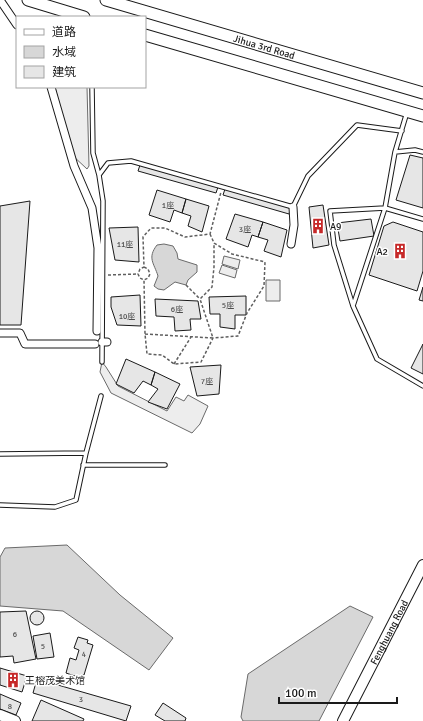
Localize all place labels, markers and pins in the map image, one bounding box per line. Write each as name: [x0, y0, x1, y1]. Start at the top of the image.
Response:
building icon: A9: [309, 217, 327, 235]
place label: A9: [330, 221, 342, 233]
building icon: A2: [391, 242, 409, 260]
place label: A2: [376, 246, 388, 258]
building icon: 王榕茂美术馆: [4, 671, 22, 689]
place label: 王榕茂美术馆: [25, 675, 85, 687]

